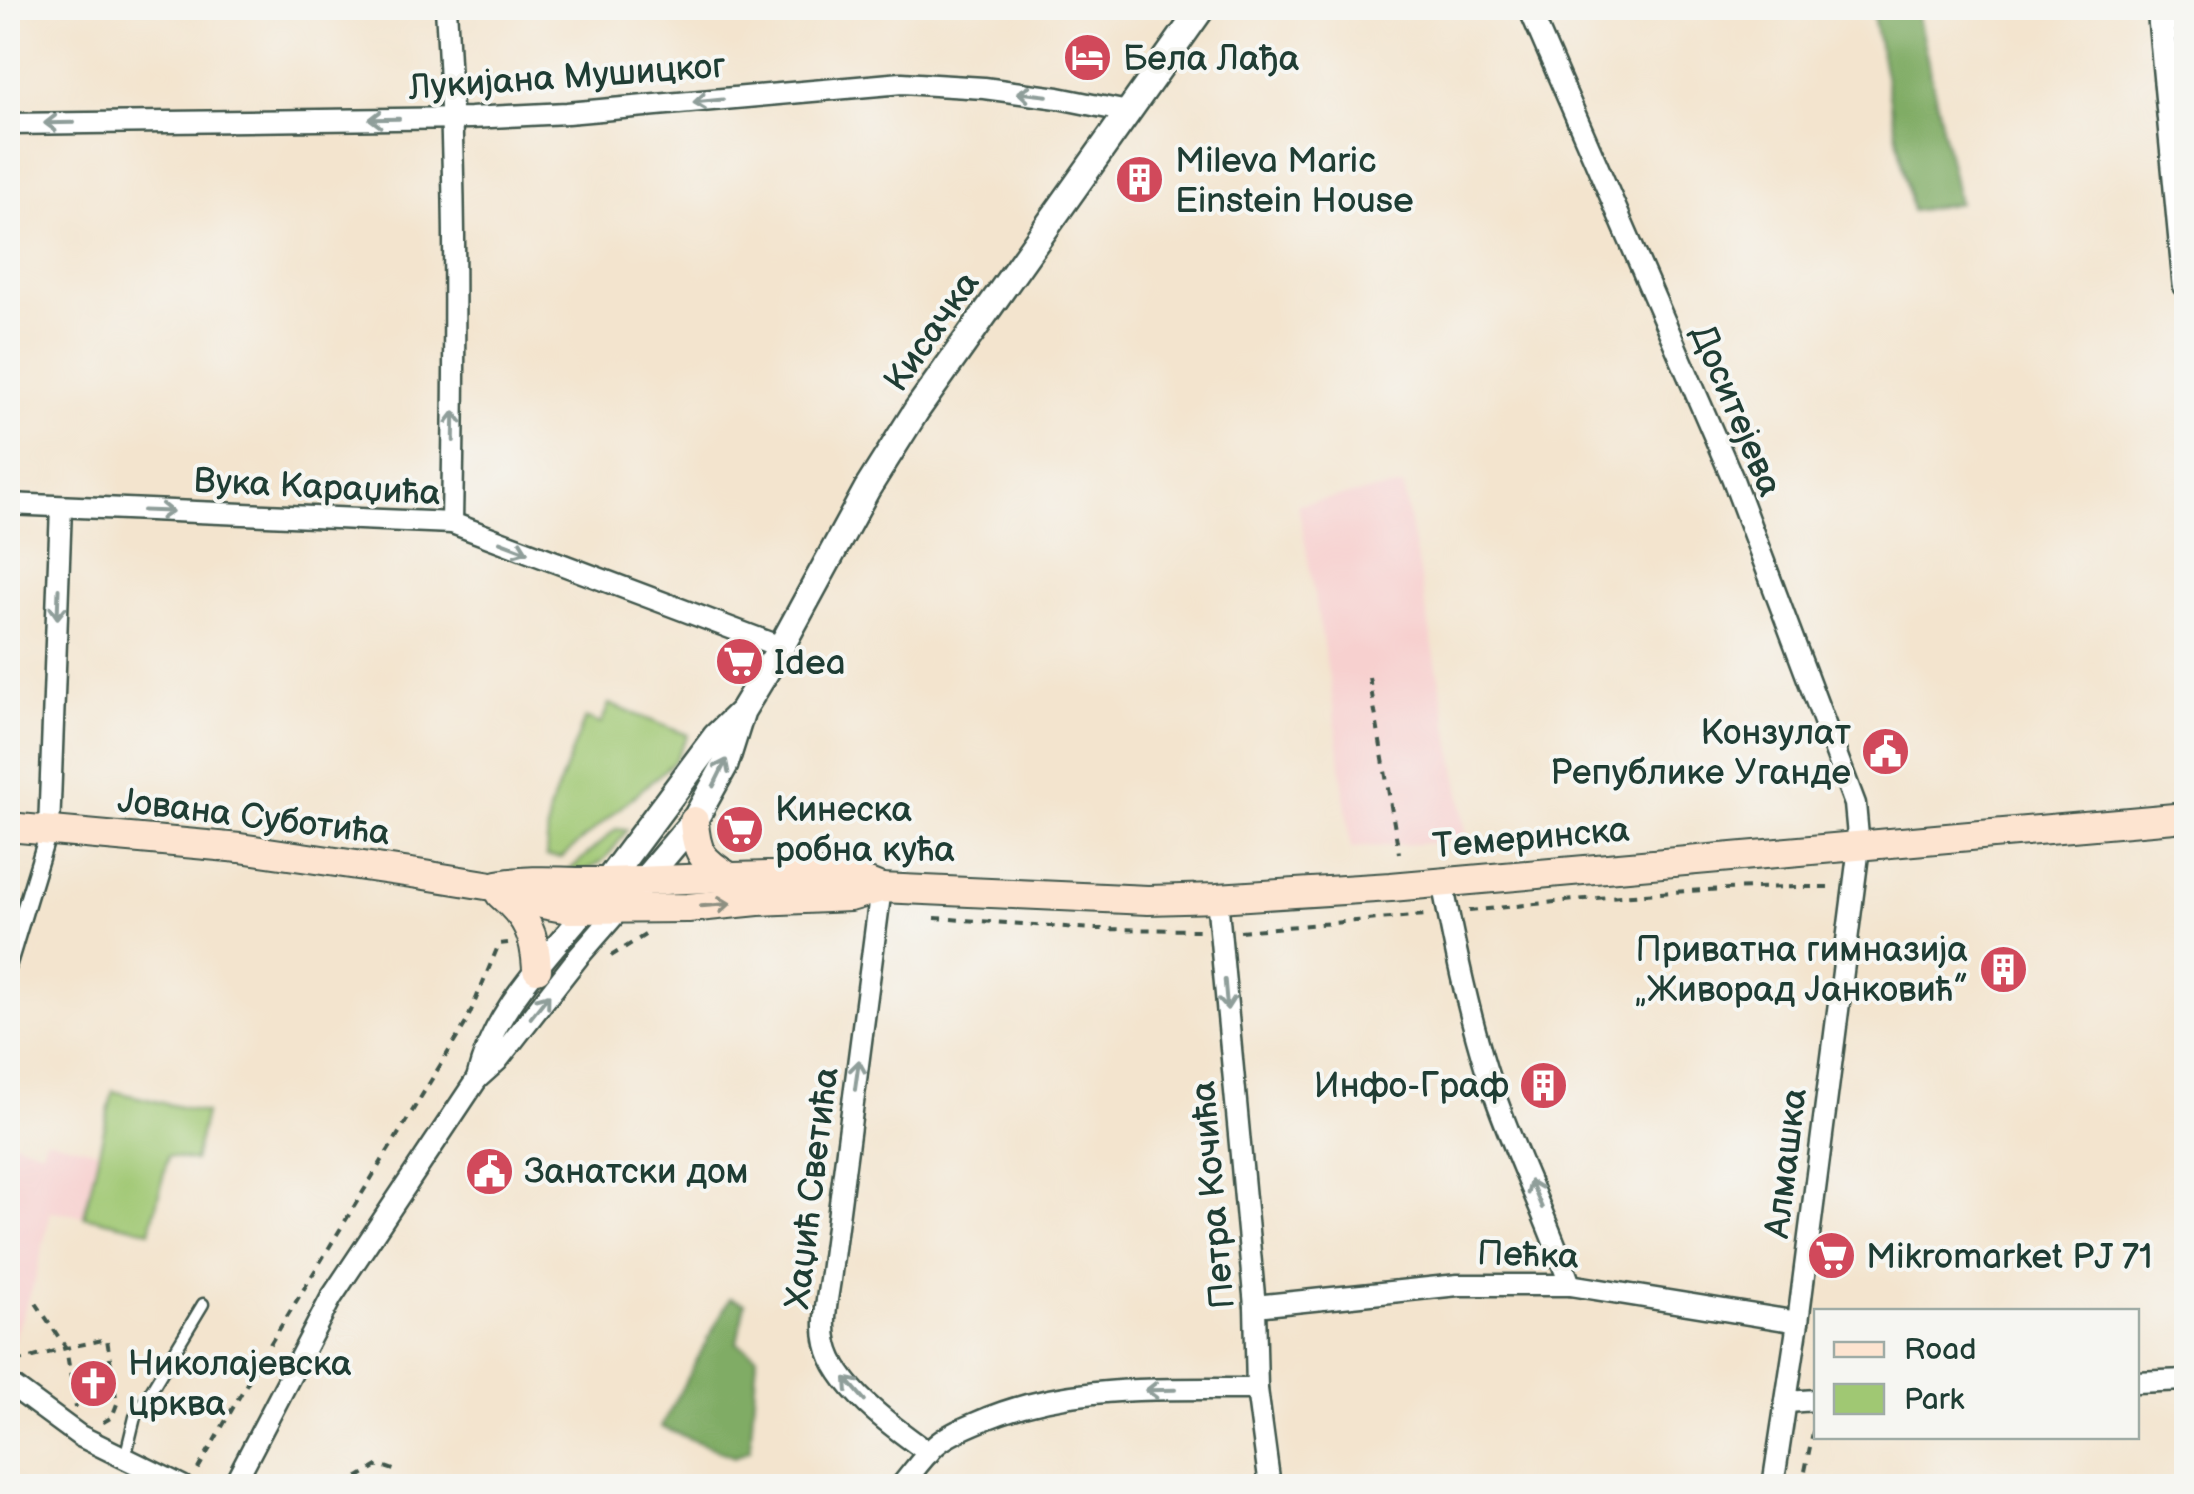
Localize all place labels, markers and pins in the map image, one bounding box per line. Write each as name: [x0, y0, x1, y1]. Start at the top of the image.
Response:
hotel icon: Бела Лађа: [1062, 32, 1114, 84]
place label: Бела Лађа: [1123, 38, 1300, 81]
place label: Mileva Maric Einstein House: [1175, 140, 1414, 223]
building icon: Mileva Maric Einstein House: [1114, 154, 1166, 206]
supermarket icon: Idea: [713, 636, 765, 688]
place label: Idea: [774, 642, 845, 685]
place label: Конзулат Републике Уганде: [1550, 712, 1851, 795]
public building icon: Конзулат Републике Уганде: [1860, 726, 1912, 778]
place label: Кинеска робна кућа: [775, 789, 955, 872]
supermarket icon: Кинеска робна кућа: [714, 803, 766, 855]
place label: Приватна гимназија „Живорад Јанковић”: [1634, 929, 1968, 1012]
building icon: Приватна гимназија „Живорад Јанковић”: [1977, 943, 2029, 995]
building icon: Инфо-Граф: [1518, 1059, 1570, 1111]
place label: Инфо-Граф: [1314, 1065, 1509, 1108]
public building icon: Занатски дом: [463, 1145, 515, 1197]
place label: Занатски дом: [524, 1151, 749, 1194]
supermarket icon: Mikromarket PJ 71: [1805, 1230, 1857, 1282]
place label: Mikromarket PJ 71: [1866, 1236, 2152, 1279]
place label: Николајевска црква: [128, 1343, 352, 1426]
church icon: Николајевска црква: [67, 1357, 119, 1409]

